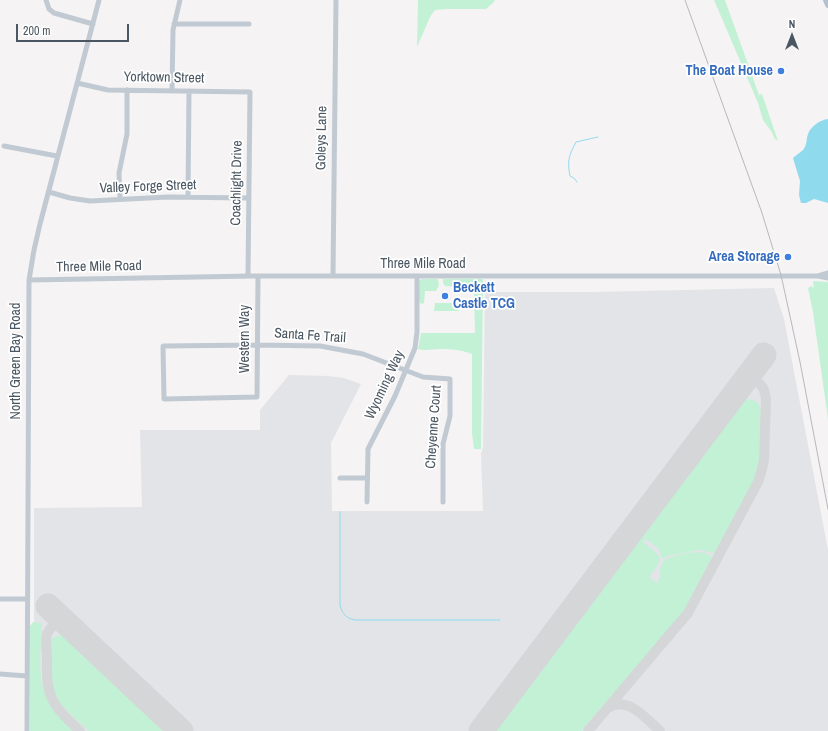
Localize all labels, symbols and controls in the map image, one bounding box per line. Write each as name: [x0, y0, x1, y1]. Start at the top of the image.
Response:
scale bar: [18, 16, 131, 42]
north arrow: [772, 16, 812, 56]
text: N: [789, 17, 795, 31]
text: 200 m: [23, 23, 50, 39]
place label: The Boat House: [686, 63, 773, 79]
marker: The Boat House: [776, 66, 786, 76]
street label: Yorktown Street: [123, 69, 205, 87]
street label: Goleys Lane: [313, 106, 331, 170]
street label: Coachlight Drive: [228, 140, 246, 226]
street label: Valley Forge Street: [99, 177, 197, 197]
place label: Area Storage: [709, 249, 780, 265]
marker: Area Storage: [783, 252, 793, 262]
street label: Three Mile Road: [380, 256, 466, 272]
street label: Three Mile Road: [56, 258, 142, 276]
place label: Beckett Castle TCG: [453, 280, 515, 312]
marker: Beckett Castle TCG: [440, 291, 450, 301]
street label: North Green Bay Road: [8, 303, 24, 419]
street label: Western Way: [237, 305, 253, 373]
street label: Santa Fe Trail: [274, 325, 346, 347]
street label: Wyoming Way: [362, 348, 408, 422]
street label: Cheyenne Court: [423, 385, 445, 469]

